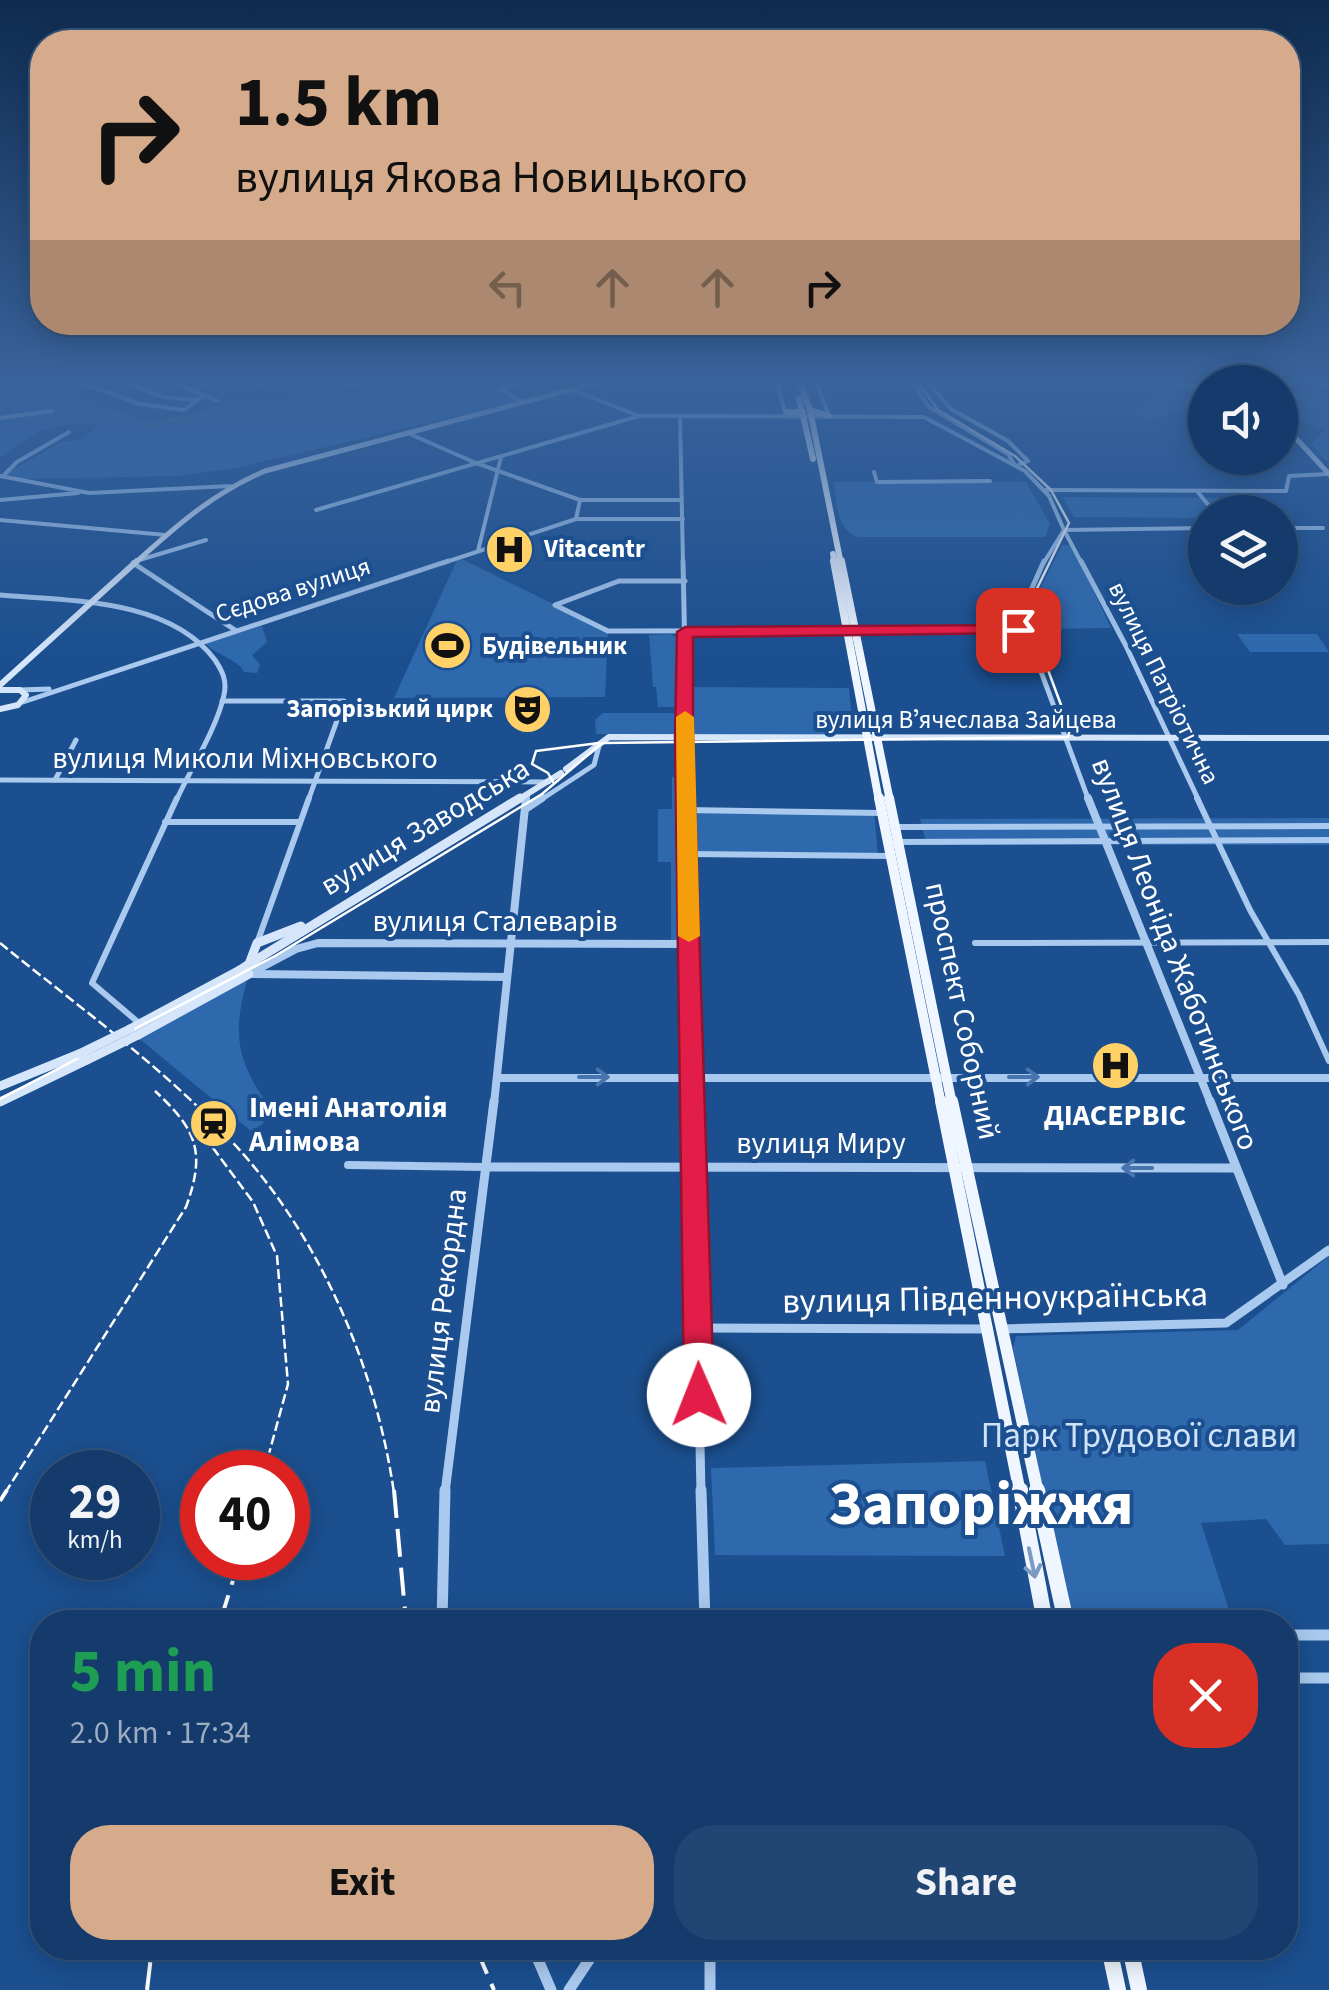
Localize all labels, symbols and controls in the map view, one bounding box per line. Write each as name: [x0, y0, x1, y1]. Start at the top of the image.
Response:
text: 1.5 km: [235, 53, 442, 153]
icon: right: [70, 70, 200, 200]
text: вулиця Якова Новицького: [235, 146, 748, 210]
icon: left: [480, 260, 535, 315]
icon: ahead: [585, 260, 640, 315]
icon: ahead: [690, 260, 745, 315]
icon: right: [795, 260, 850, 315]
map controls: [1188, 365, 1298, 605]
button: sound: [1188, 365, 1298, 475]
button: layers: [1188, 495, 1298, 605]
hospital icon: Vitacentr: [483, 523, 535, 575]
place label: Vitacentr: [543, 531, 645, 567]
street label: Сєдова вулиця: [211, 548, 375, 632]
street label: вулиця Патріотична: [1099, 576, 1229, 790]
pin: [976, 588, 1061, 673]
icon: arrive: [991, 603, 1046, 658]
sports icon: Будівельник: [421, 620, 473, 672]
place label: Будівельник: [482, 628, 627, 664]
theatre icon: Запорізький цирк: [502, 683, 554, 735]
place label: Запорізький цирк: [286, 691, 493, 727]
street label: вулиця Вʼячеслава Зайцева: [815, 702, 1117, 738]
street label: вулиця Миколи Міхновського: [52, 737, 438, 780]
street label: вулиця Заводська: [312, 747, 538, 907]
street label: вулиця Леоніда Жаботинського: [1080, 751, 1270, 1157]
street label: проспект Соборний: [914, 878, 1010, 1144]
street label: вулиця Сталеварів: [372, 900, 618, 943]
hospital icon: ДІАСЕРВІС: [1089, 1040, 1141, 1092]
one-way arrow: [578, 1068, 610, 1086]
one-way arrow: [1008, 1068, 1040, 1086]
place label: Імені Анатолія Алімова: [248, 1086, 448, 1163]
place label: ДІАСЕРВІС: [1044, 1094, 1186, 1137]
station icon: Імені Анатолія Алімова: [188, 1098, 240, 1150]
street label: вулиця Миру: [736, 1122, 906, 1165]
one-way arrow: [1122, 1158, 1154, 1178]
street label: вулиця Рекордна: [408, 1186, 478, 1416]
street label: вулиця Південноукраїнська: [782, 1269, 1208, 1327]
position arrow: [647, 1343, 751, 1447]
park label: Парк Трудової слави: [981, 1411, 1297, 1461]
speed limit sign: 40: [180, 1450, 310, 1580]
district label: Запоріжжя: [829, 1463, 1133, 1548]
text: 29: [69, 1467, 121, 1538]
text: km/h: [67, 1522, 123, 1558]
one-way arrow: [1024, 1546, 1043, 1578]
text: 5 min: [70, 1630, 216, 1715]
button: close: [1153, 1643, 1258, 1748]
text: 2.0 km · 17:34: [70, 1710, 251, 1756]
button: Exit: [70, 1825, 654, 1940]
button: Share: [674, 1825, 1258, 1940]

